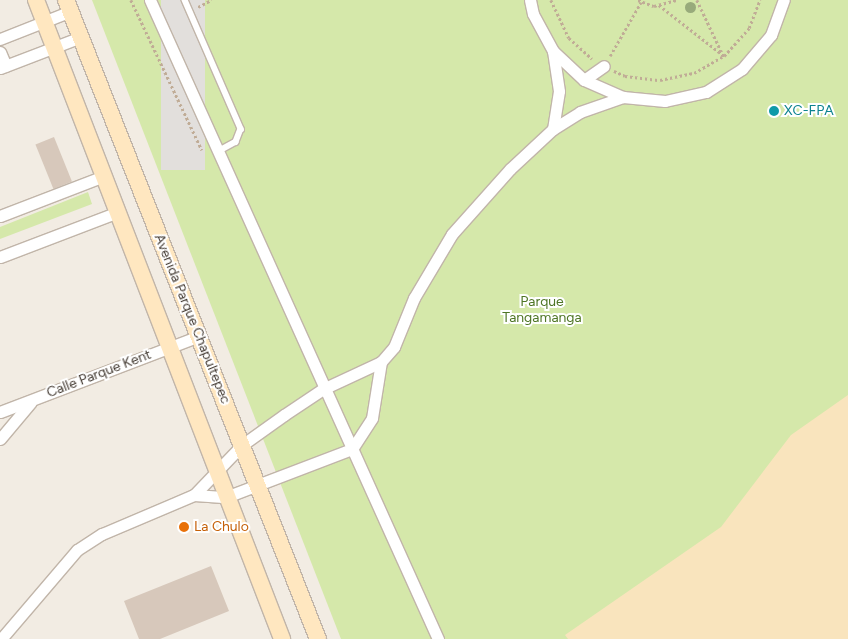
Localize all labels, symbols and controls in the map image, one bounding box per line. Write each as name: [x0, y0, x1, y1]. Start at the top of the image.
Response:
place label: XC-FPA: [784, 103, 834, 119]
marker: XC-FPA: [768, 105, 780, 117]
street label: Avenida Parque Chapultepec: [150, 232, 234, 406]
park label: Parque Tangamanga: [502, 294, 582, 326]
street label: Calle Parque Kent: [44, 346, 154, 402]
place label: La Chulo: [194, 519, 249, 535]
marker: La Chulo: [178, 521, 190, 533]

